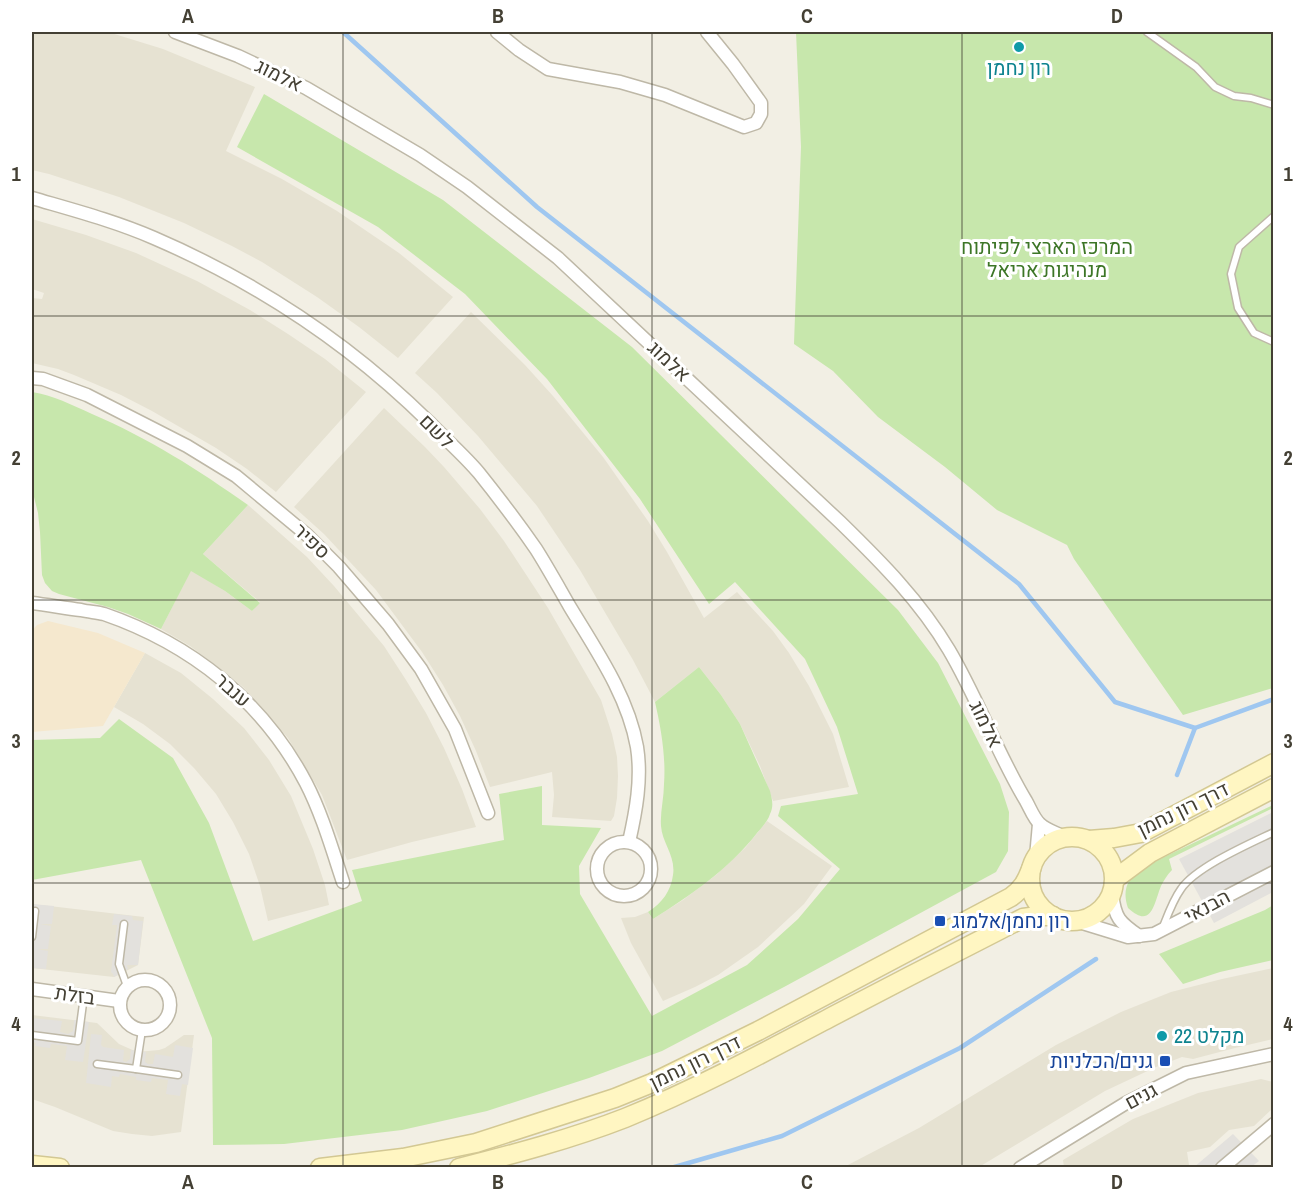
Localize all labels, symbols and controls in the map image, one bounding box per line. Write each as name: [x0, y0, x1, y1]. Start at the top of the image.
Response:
text: A: [182, 2, 194, 29]
text: B: [492, 2, 504, 29]
text: C: [801, 2, 813, 29]
text: D: [1111, 2, 1123, 29]
marker: רון נחמן: [1012, 40, 1026, 54]
street label: אלמוג: [251, 52, 307, 98]
place label: רון נחמן: [987, 54, 1051, 81]
text: 1: [11, 160, 21, 187]
text: 1: [1283, 160, 1293, 187]
park label: המרכז הארצי לפיתוח מנהיגות אריאל: [961, 233, 1133, 283]
street label: אלמוג: [642, 334, 697, 387]
street label: לשם: [414, 407, 461, 454]
text: 2: [11, 444, 21, 471]
text: 2: [1283, 444, 1293, 471]
street label: ספיר: [288, 517, 337, 565]
street label: ענבר: [210, 666, 257, 713]
street label: אלמוג: [963, 696, 1009, 752]
text: 3: [11, 727, 21, 754]
text: 3: [1283, 727, 1293, 754]
street label: דרך רון נחמן: [1133, 775, 1233, 842]
street label: הבנאי: [1179, 882, 1234, 929]
place label: רון נחמן/אלמוג: [952, 907, 1070, 934]
marker: רון נחמן/אלמוג: [933, 914, 947, 928]
street label: בזלת: [53, 978, 97, 1011]
text: 4: [11, 1010, 21, 1037]
text: 4: [1283, 1010, 1293, 1037]
place label: מקלט 22: [1174, 1022, 1245, 1049]
street label: דרך רון נחמן: [645, 1028, 745, 1095]
marker: מקלט 22: [1155, 1029, 1169, 1043]
place label: גנים/הכלניות: [1050, 1047, 1153, 1074]
marker: גנים/הכלניות: [1158, 1054, 1172, 1068]
street label: גנים: [1120, 1076, 1162, 1115]
text: A: [182, 1168, 194, 1195]
text: B: [492, 1168, 504, 1195]
text: C: [801, 1168, 813, 1195]
text: D: [1111, 1168, 1123, 1195]

